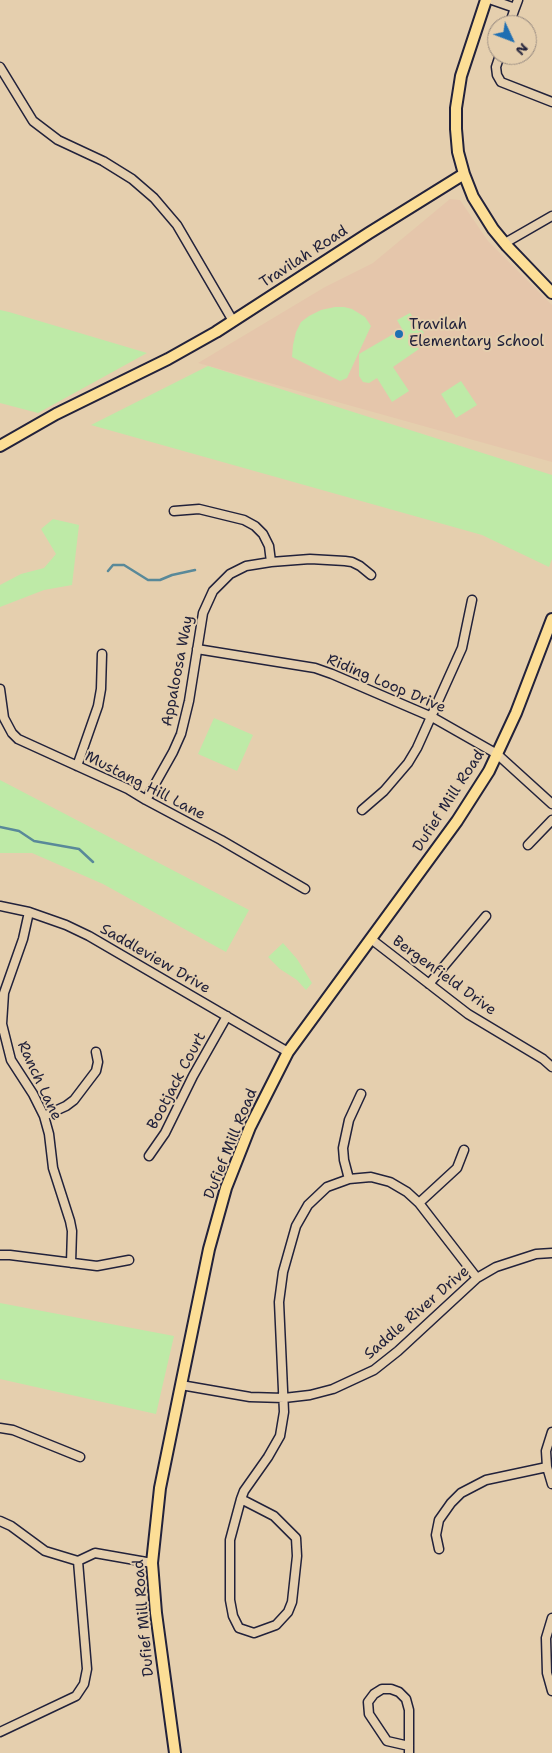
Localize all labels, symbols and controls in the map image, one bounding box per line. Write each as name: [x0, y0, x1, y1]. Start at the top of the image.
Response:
north arrow: [487, 15, 537, 65]
text: N: [512, 39, 533, 60]
street label: Travilah Road: [257, 222, 351, 292]
place label: Travilah Elementary School: [409, 316, 544, 351]
marker: Travilah Elementary School: [393, 328, 405, 340]
street label: Appaloosa Way: [158, 614, 198, 728]
street label: Riding Loop Drive: [324, 651, 448, 717]
street label: Dufief Mill Road: [409, 747, 489, 855]
street label: Mustang Hill Lane: [82, 748, 208, 824]
street label: Saddleview Drive: [97, 920, 213, 998]
street label: Bergenfield Drive: [389, 932, 499, 1020]
street label: Bootjack Court: [144, 1029, 210, 1133]
street label: Ranch Lane: [13, 1039, 65, 1123]
street label: Dufief Mill Road: [201, 1086, 261, 1202]
street label: Saddle River Drive: [361, 1262, 473, 1364]
street label: Dufief Mill Road: [130, 1559, 158, 1677]

